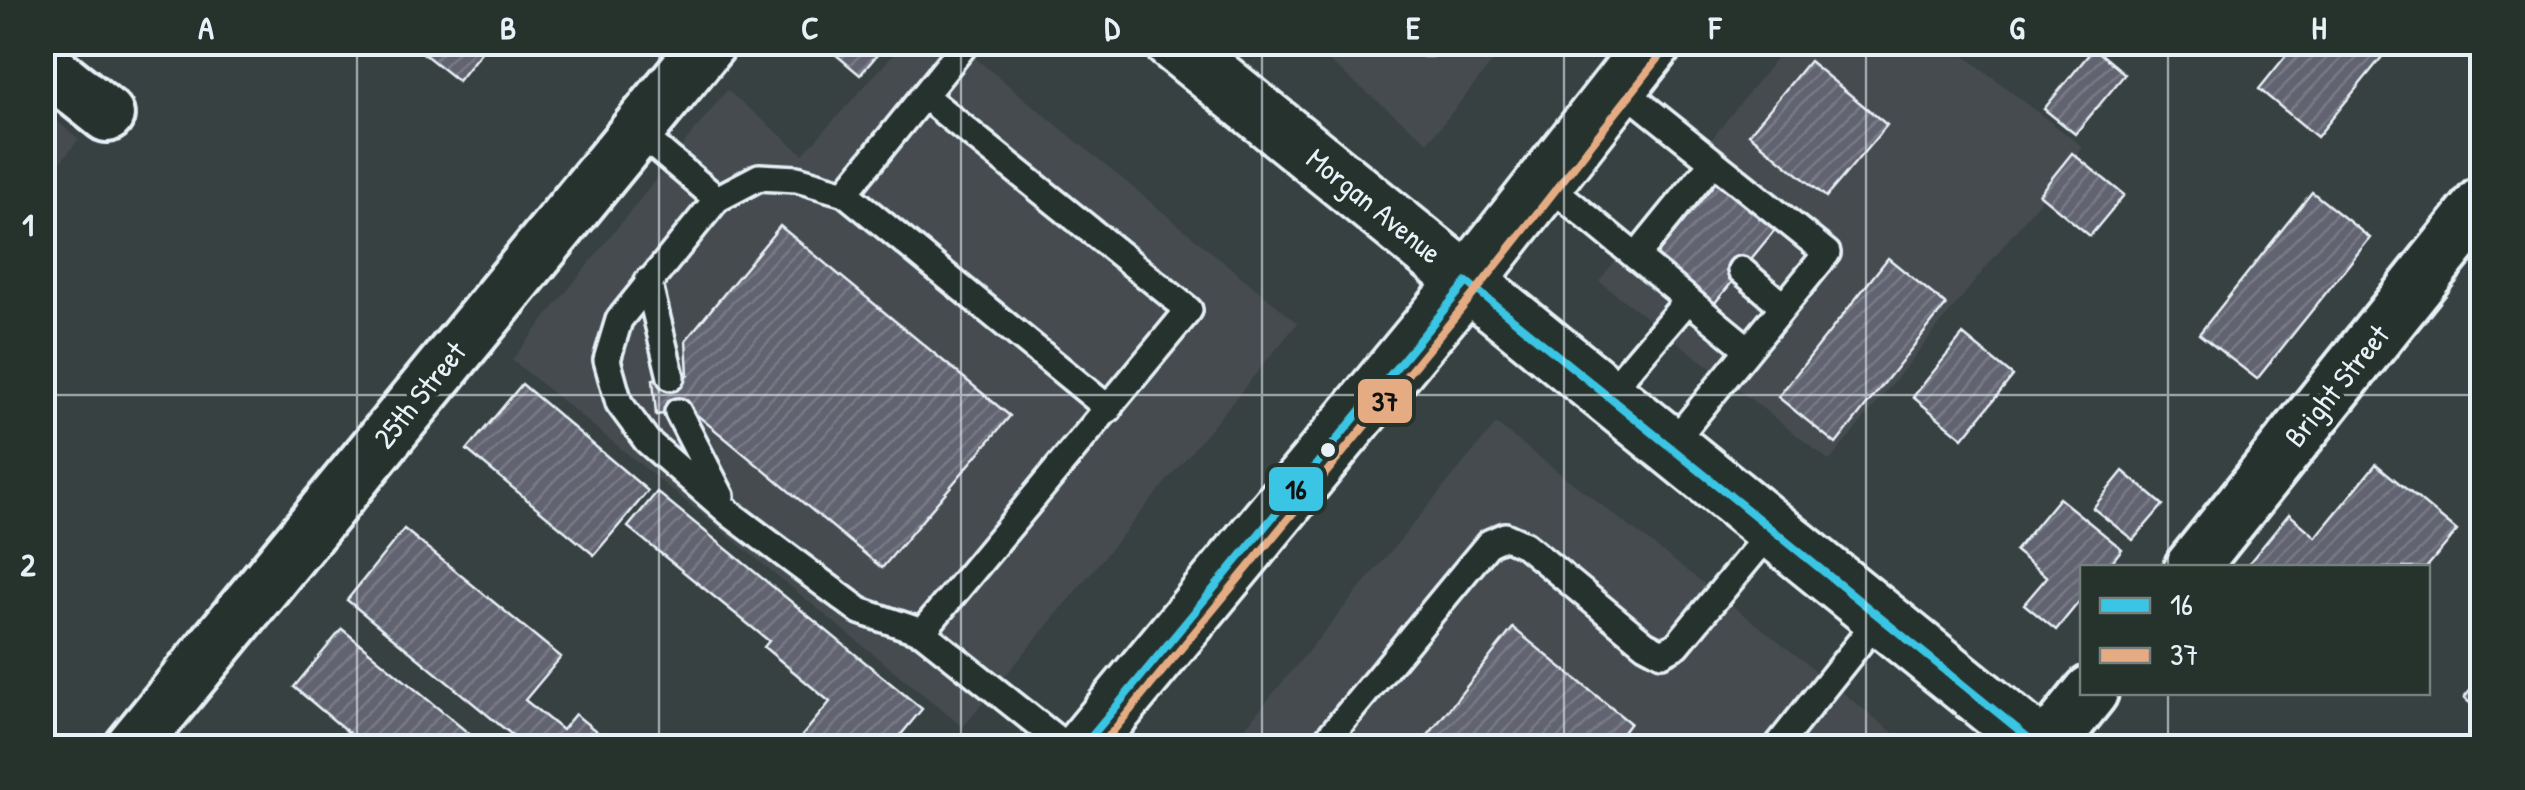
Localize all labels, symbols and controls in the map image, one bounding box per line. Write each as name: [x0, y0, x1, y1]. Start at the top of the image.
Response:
text: A: [198, 6, 214, 49]
text: B: [500, 6, 516, 49]
text: C: [801, 6, 819, 49]
text: D: [1104, 6, 1120, 49]
text: E: [1406, 6, 1421, 49]
text: F: [1708, 6, 1723, 49]
text: G: [2009, 6, 2025, 49]
text: H: [2312, 6, 2327, 49]
street label: Morgan Avenue: [1299, 138, 1451, 272]
text: 1: [22, 203, 34, 246]
street label: Bright Street: [2275, 315, 2398, 455]
street label: 25th Street: [364, 332, 475, 456]
line badge: 37: [1356, 377, 1414, 425]
text: 37: [1372, 382, 1398, 420]
unlabelled marker: [1318, 440, 1338, 460]
line badge: 16: [1267, 465, 1325, 513]
text: 16: [1285, 470, 1307, 508]
text: 2: [21, 543, 37, 586]
legend: [2080, 565, 2430, 695]
text: 16: [2170, 584, 2193, 624]
text: 37: [2170, 634, 2198, 674]

